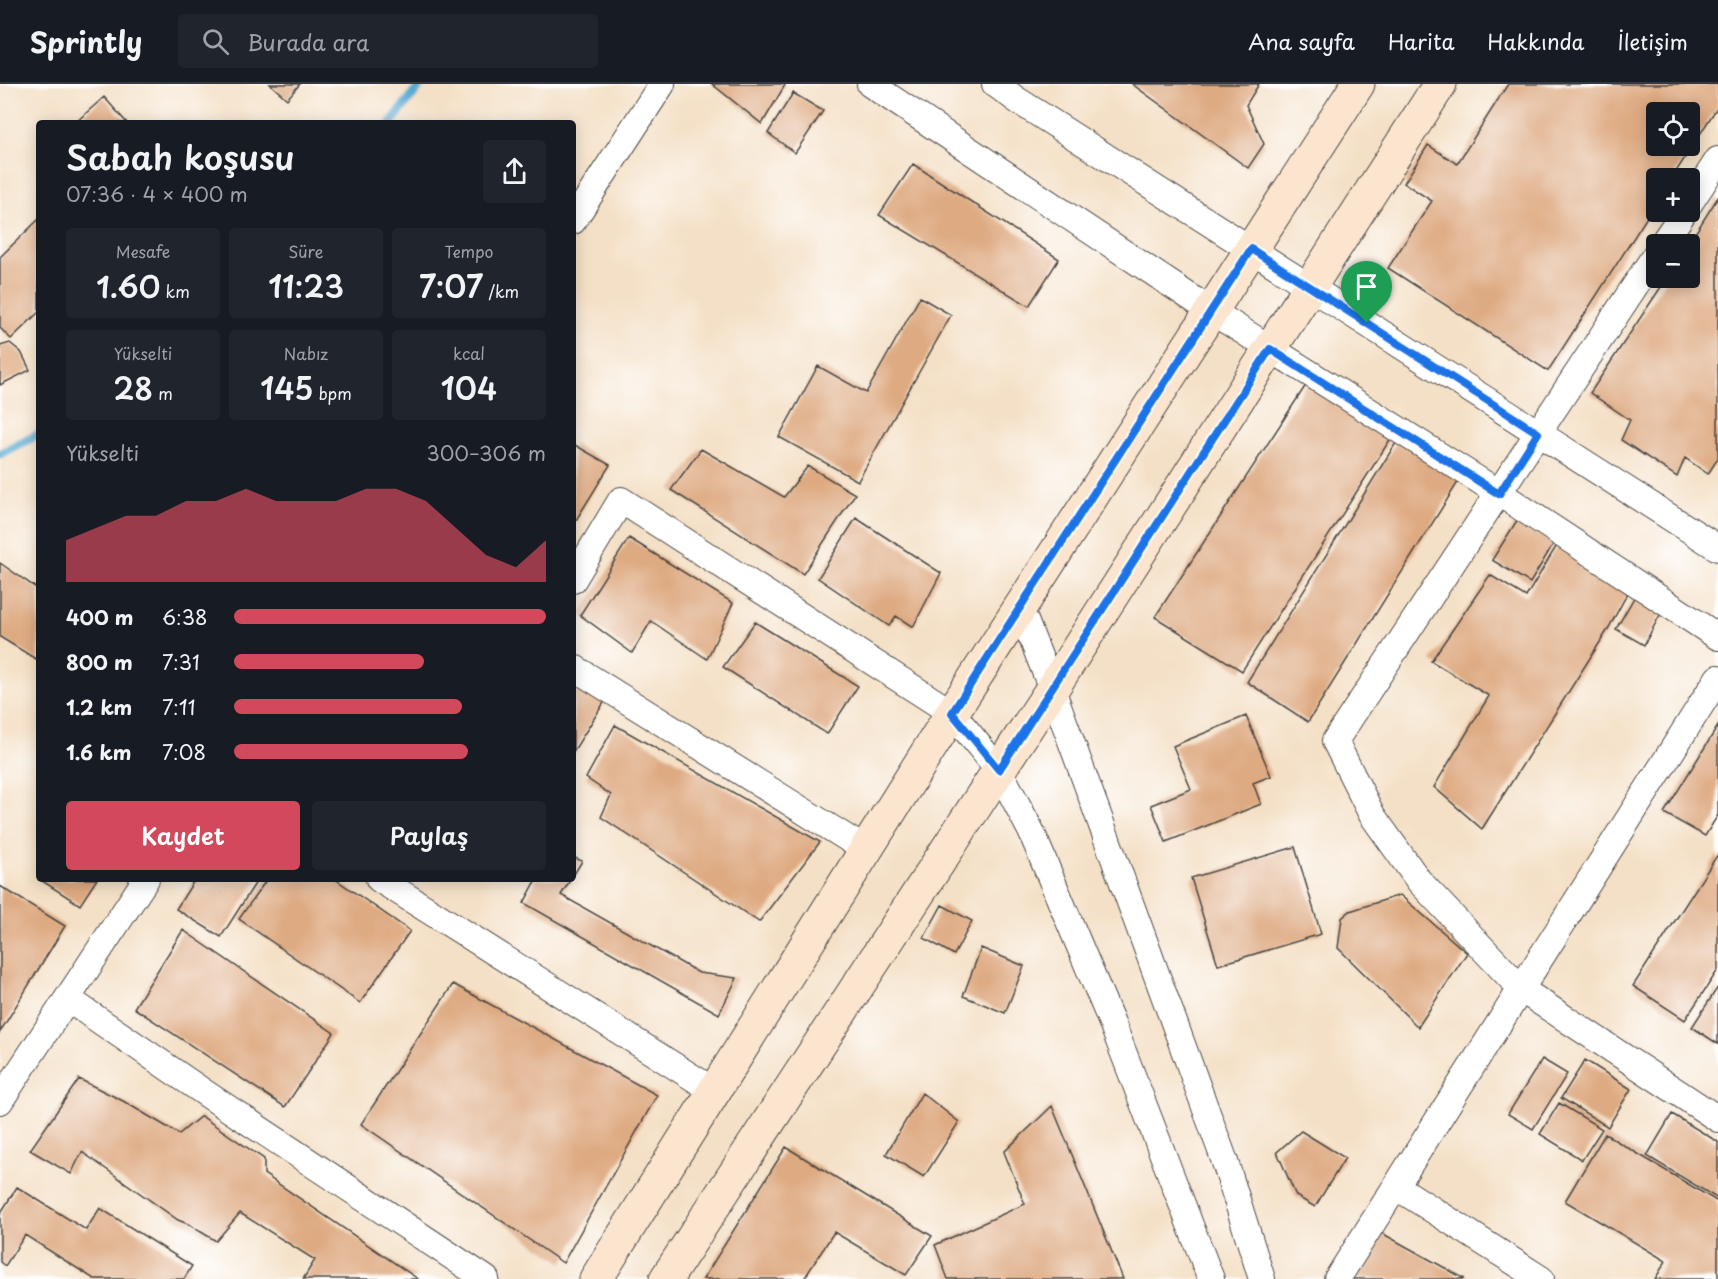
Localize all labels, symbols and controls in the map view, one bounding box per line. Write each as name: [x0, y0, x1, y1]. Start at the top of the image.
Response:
search box: [178, 14, 598, 68]
text: Sprintly: [30, 20, 142, 63]
icon: search: [199, 25, 232, 58]
text: Burada ara: [247, 25, 369, 58]
text: Ana sayfa: [1248, 25, 1355, 57]
text: Harita: [1388, 25, 1455, 57]
text: Hakkında: [1488, 25, 1584, 57]
text: İletişim: [1617, 25, 1688, 57]
map controls: [1646, 102, 1700, 288]
button: locate: [1646, 102, 1700, 156]
text: Sabah koşusu: [66, 131, 295, 181]
button: share: [483, 140, 546, 203]
button: +: [1646, 168, 1700, 222]
text: 07:36 · 4 × 400 m: [66, 179, 248, 209]
button: −: [1646, 234, 1700, 288]
text: Mesafe: [116, 239, 170, 263]
text: Süre: [288, 239, 324, 263]
text: Tempo: [445, 239, 493, 263]
pin: [1341, 261, 1392, 323]
text: 1.60: [96, 263, 160, 308]
text: 11:23: [268, 263, 344, 308]
text: 7:07: [419, 263, 483, 308]
icon: arrive: [1350, 270, 1383, 303]
text: km: [160, 279, 190, 303]
text: /km: [483, 279, 519, 303]
text: Yükselti: [114, 341, 172, 365]
text: Nabız: [284, 341, 328, 365]
text: kcal: [453, 341, 485, 365]
text: 28: [113, 365, 153, 410]
text: 145: [260, 365, 313, 410]
text: 104: [441, 365, 497, 410]
text: m: [153, 381, 173, 405]
text: bpm: [313, 381, 352, 405]
text: Yükselti: [66, 438, 139, 468]
text: 300–306 m: [427, 438, 546, 468]
text: 400 m: [66, 602, 134, 632]
text: 6:38: [162, 602, 207, 632]
text: 800 m: [66, 647, 133, 677]
text: 7:31: [162, 647, 200, 677]
text: 1.2 km: [66, 692, 132, 722]
text: 7:11: [162, 692, 196, 722]
text: 1.6 km: [66, 737, 131, 767]
text: 7:08: [162, 737, 206, 767]
button: Kaydet: [66, 801, 300, 870]
button: Paylaş: [312, 801, 546, 870]

